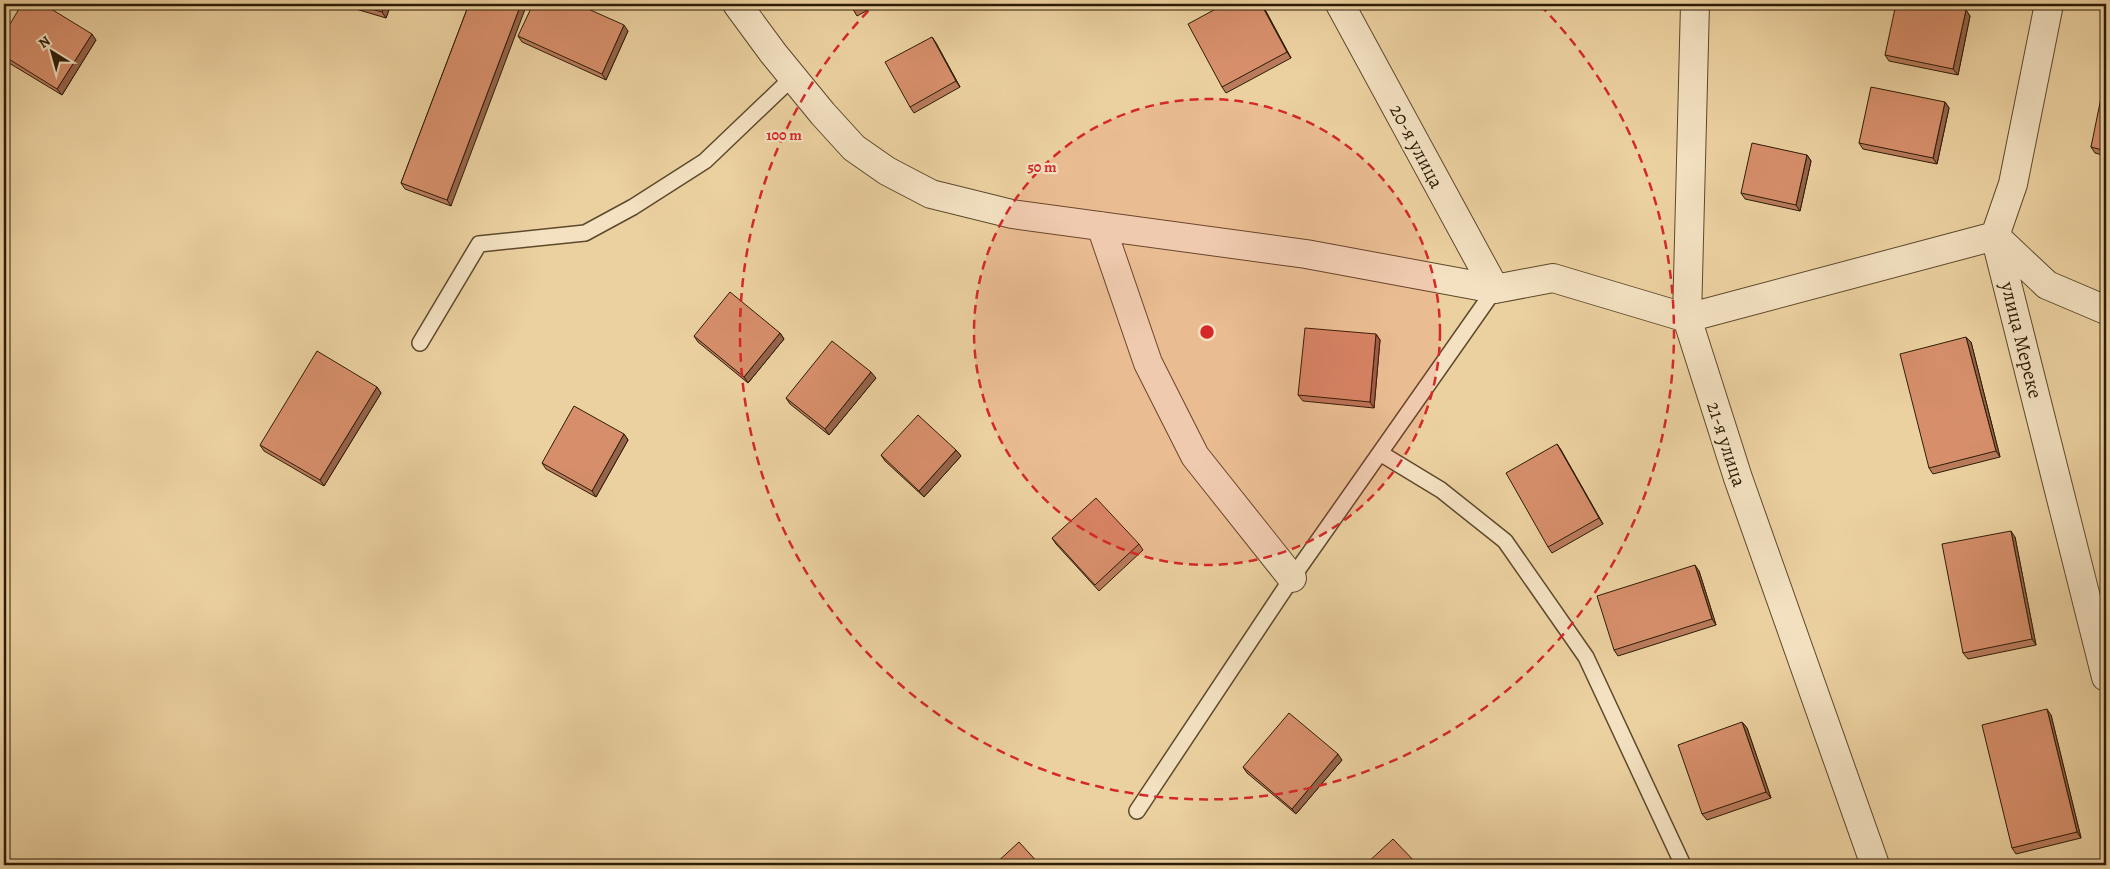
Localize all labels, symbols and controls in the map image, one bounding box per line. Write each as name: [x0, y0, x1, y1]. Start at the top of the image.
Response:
north arrow: [28, 28, 78, 78]
text: N: [35, 31, 54, 53]
street label: 20-я улица: [1383, 99, 1450, 194]
text: 100 m: [766, 125, 802, 145]
text: 50 m: [1027, 157, 1057, 177]
street label: улица Мереке: [1994, 278, 2049, 401]
centre of rings: [1198, 323, 1216, 341]
street label: 21-я улица: [1700, 398, 1753, 491]

